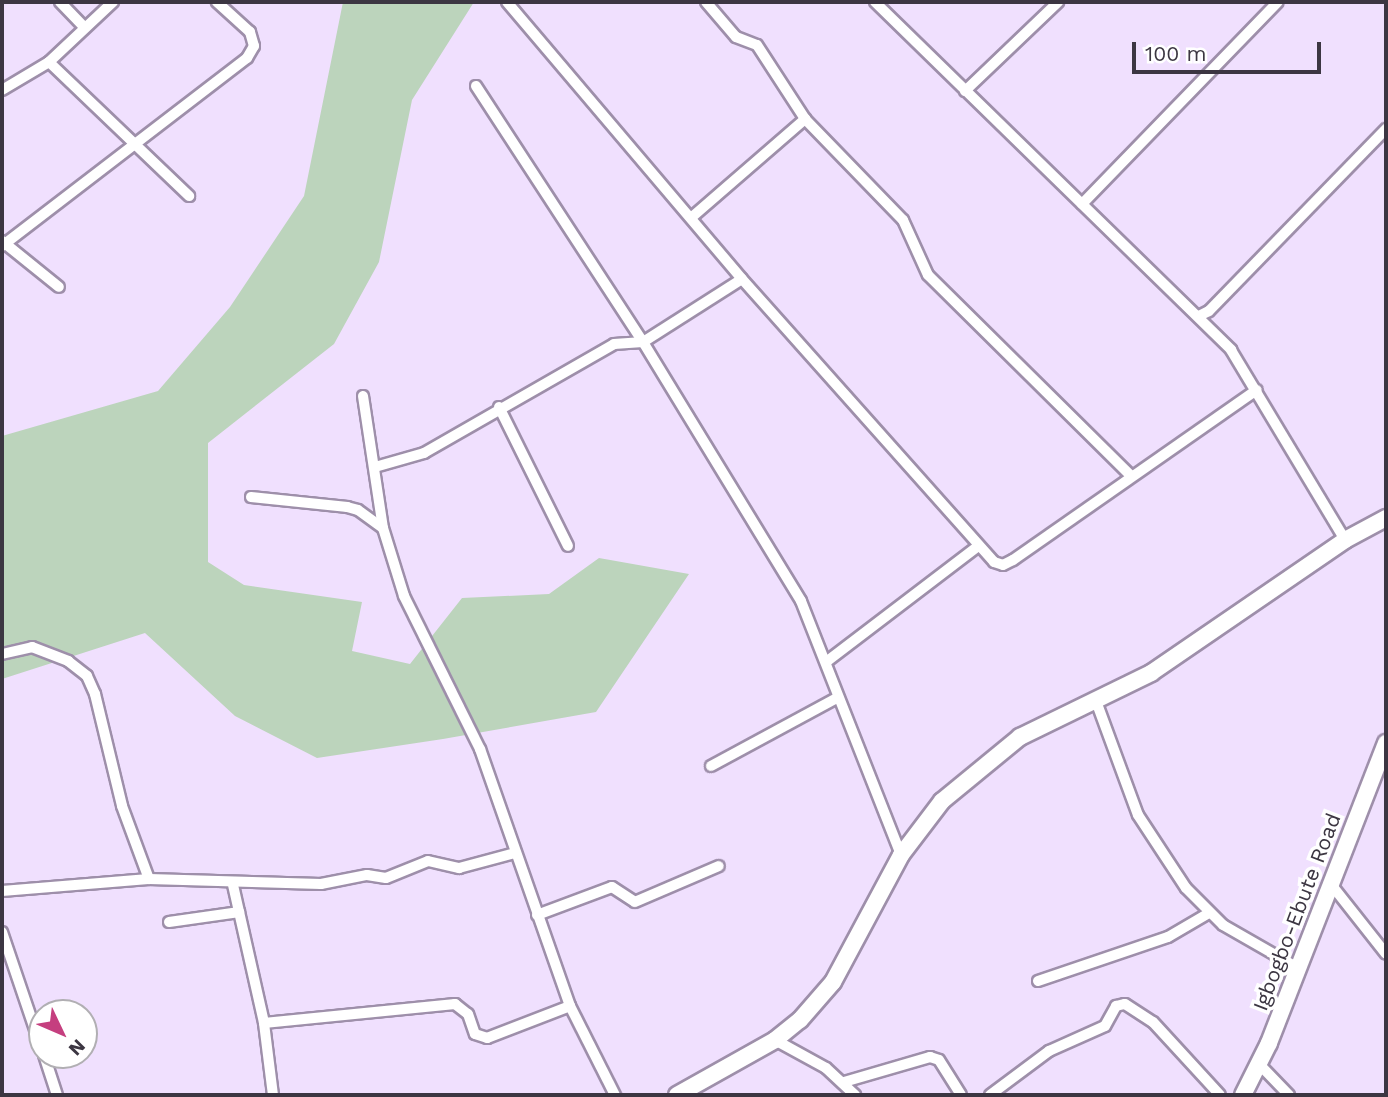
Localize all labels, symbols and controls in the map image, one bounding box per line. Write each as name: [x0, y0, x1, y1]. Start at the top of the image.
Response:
scale bar: [1136, 28, 1325, 72]
text: 100 m: [1145, 41, 1207, 66]
street label: Igbogbo-Ebute Road: [1248, 810, 1346, 1014]
north arrow: [28, 999, 98, 1069]
text: N: [64, 1034, 90, 1061]

